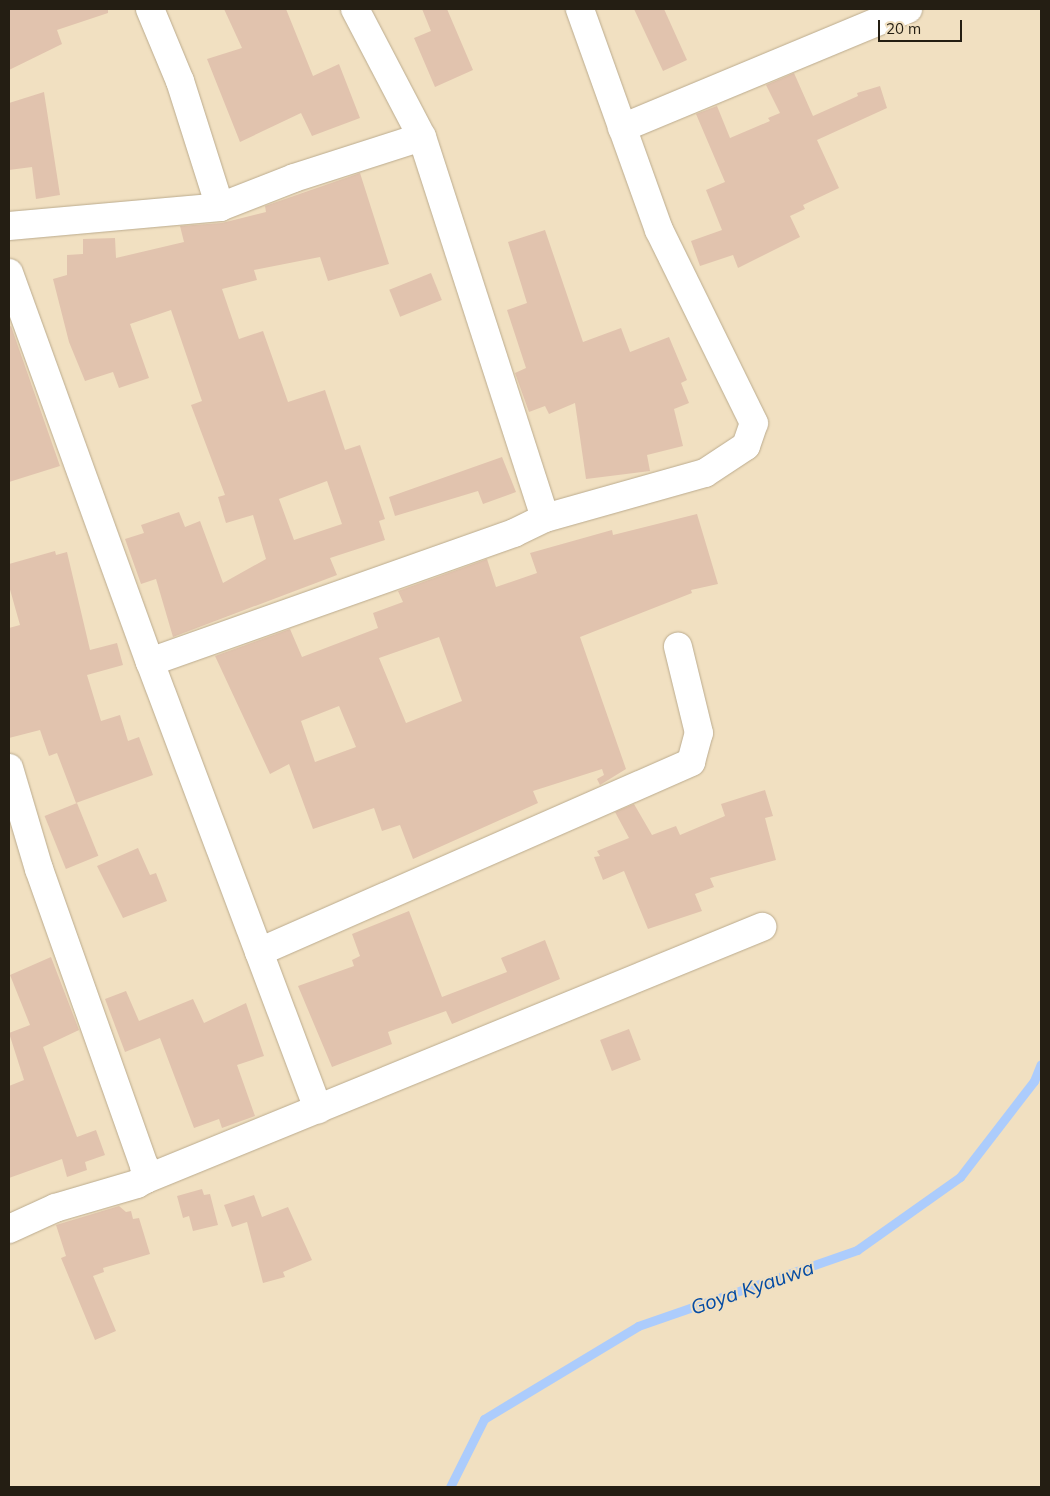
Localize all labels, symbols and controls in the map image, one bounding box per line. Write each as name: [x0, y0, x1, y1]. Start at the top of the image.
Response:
scale bar: [880, 10, 964, 42]
text: 20 m: [886, 19, 921, 38]
water label: Goya Kyauwa: [687, 1255, 817, 1319]

